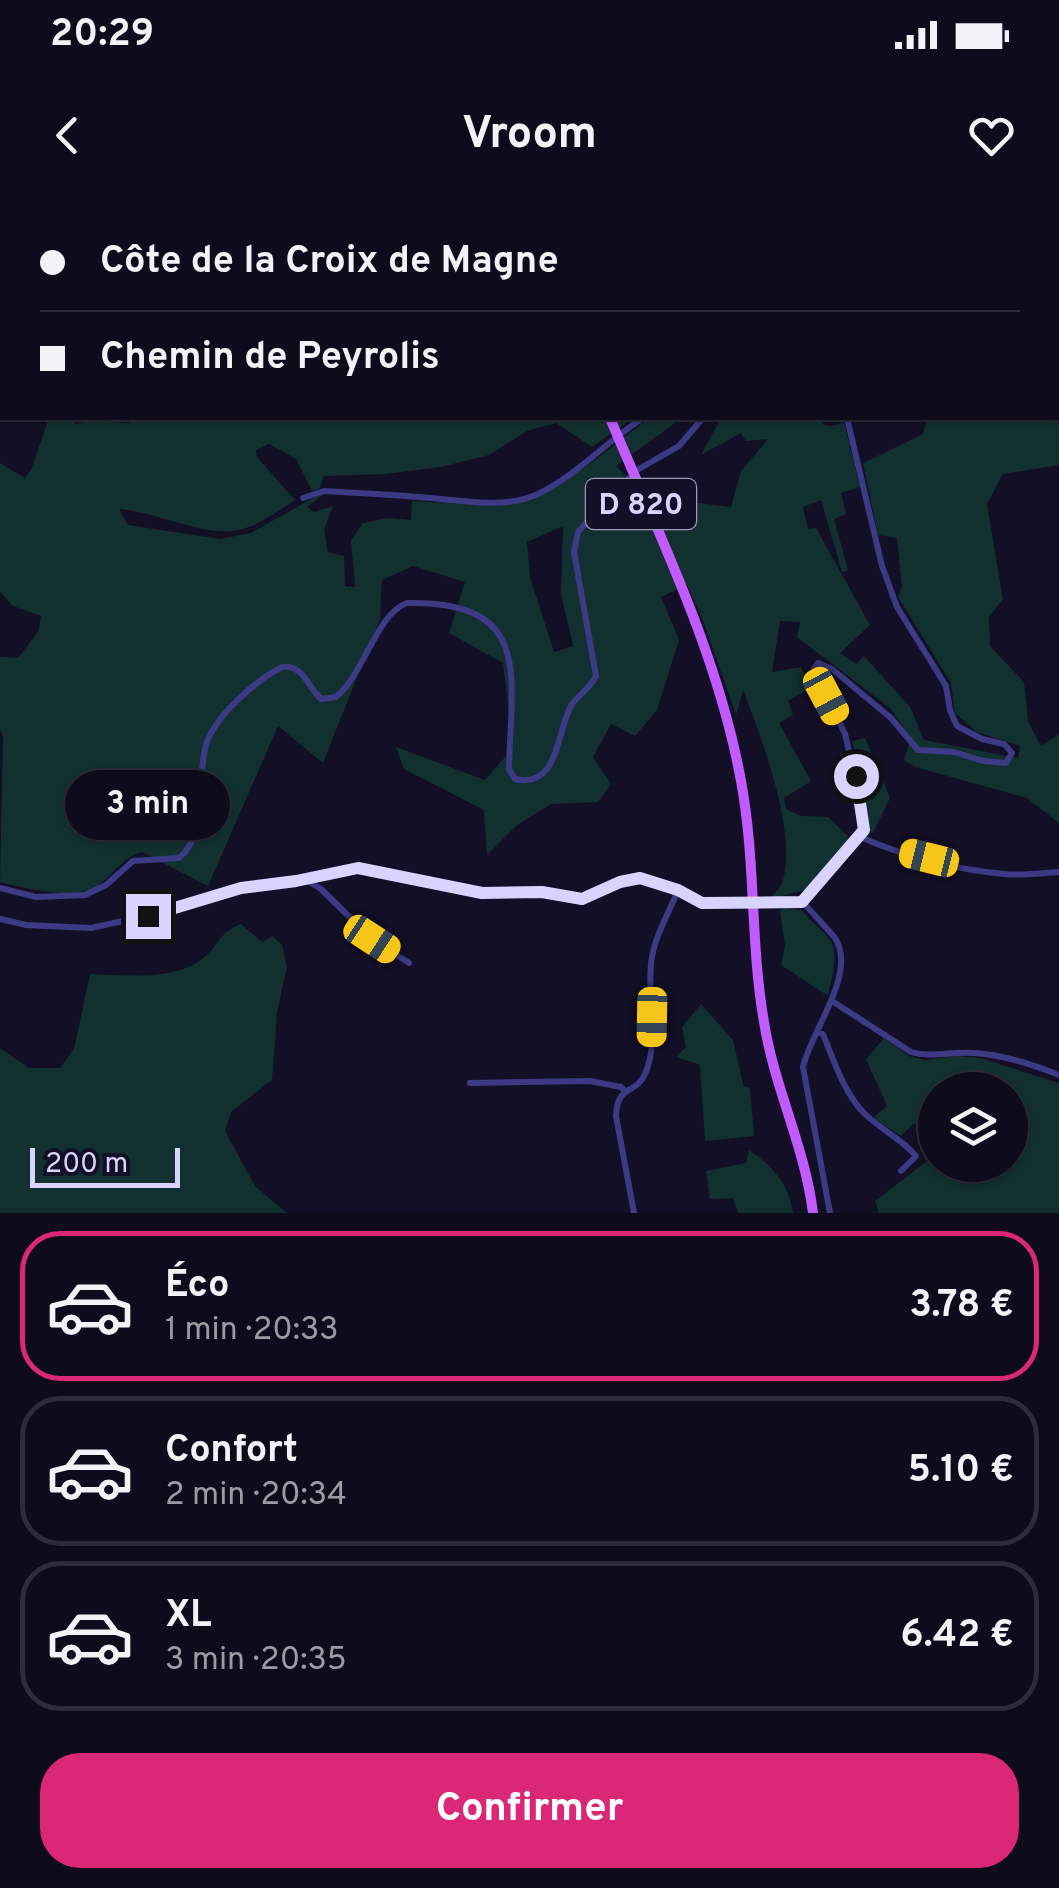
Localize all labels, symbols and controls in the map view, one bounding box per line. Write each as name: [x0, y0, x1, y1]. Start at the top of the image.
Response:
text: 20:29: [50, 11, 154, 60]
text: Vroom: [462, 107, 597, 164]
icon: back: [40, 108, 95, 163]
icon: heart: [964, 108, 1019, 163]
text: Côte de la Croix de Magne: [100, 238, 559, 287]
text: Chemin de Peyrolis: [100, 334, 440, 383]
road number: D 820: [586, 479, 696, 529]
car: [799, 662, 853, 730]
route start: [834, 754, 879, 799]
callout: 3 min: [66, 771, 230, 841]
text: 3 min: [106, 785, 189, 825]
car: [896, 836, 962, 880]
route end: [126, 894, 171, 939]
car: [339, 910, 405, 968]
car: [636, 987, 668, 1047]
map controls: [918, 1072, 1028, 1182]
button: layers: [918, 1072, 1028, 1182]
scale bar: [30, 1143, 180, 1188]
text: 200 m: [45, 1147, 128, 1183]
icon: car: [45, 1261, 135, 1351]
text: Éco: [165, 1262, 229, 1311]
text: 3.78 €: [909, 1282, 1014, 1331]
text: 1 min · 20:33: [165, 1311, 339, 1351]
icon: car: [45, 1426, 135, 1516]
text: Confort: [165, 1427, 298, 1476]
text: 5.10 €: [908, 1447, 1014, 1496]
text: 2 min · 20:34: [165, 1476, 347, 1516]
icon: car: [45, 1591, 135, 1681]
text: XL: [165, 1592, 212, 1641]
text: 6.42 €: [900, 1612, 1014, 1661]
text: 3 min · 20:35: [165, 1641, 347, 1681]
button: Confirmer: [40, 1753, 1019, 1868]

